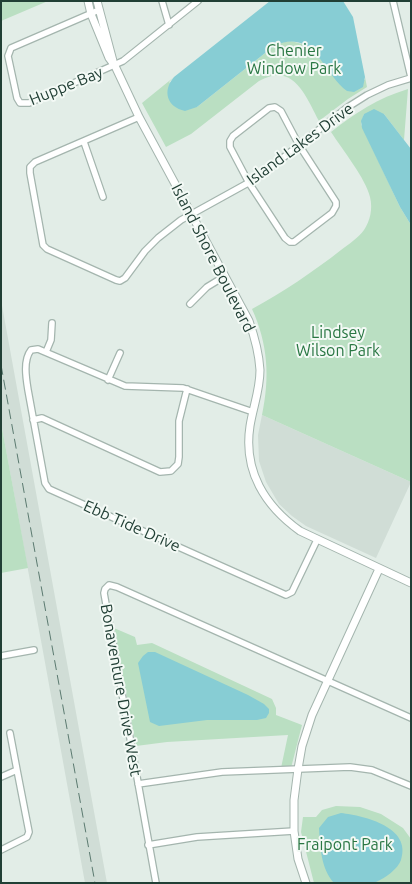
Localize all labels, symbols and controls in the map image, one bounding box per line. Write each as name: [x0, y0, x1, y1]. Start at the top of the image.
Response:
park label: Chenier Window Park: [247, 41, 341, 79]
street label: Huppe Bay: [26, 63, 106, 109]
street label: Island Lakes Drive: [243, 99, 357, 189]
street label: Island Shore Boulevard: [167, 181, 259, 335]
park label: Lindsey Wilson Park: [296, 323, 380, 361]
street label: Ebb Tide Drive: [81, 496, 183, 556]
street label: Bonaventure Drive West: [96, 602, 146, 778]
park label: Fraipont Park: [297, 835, 393, 855]

